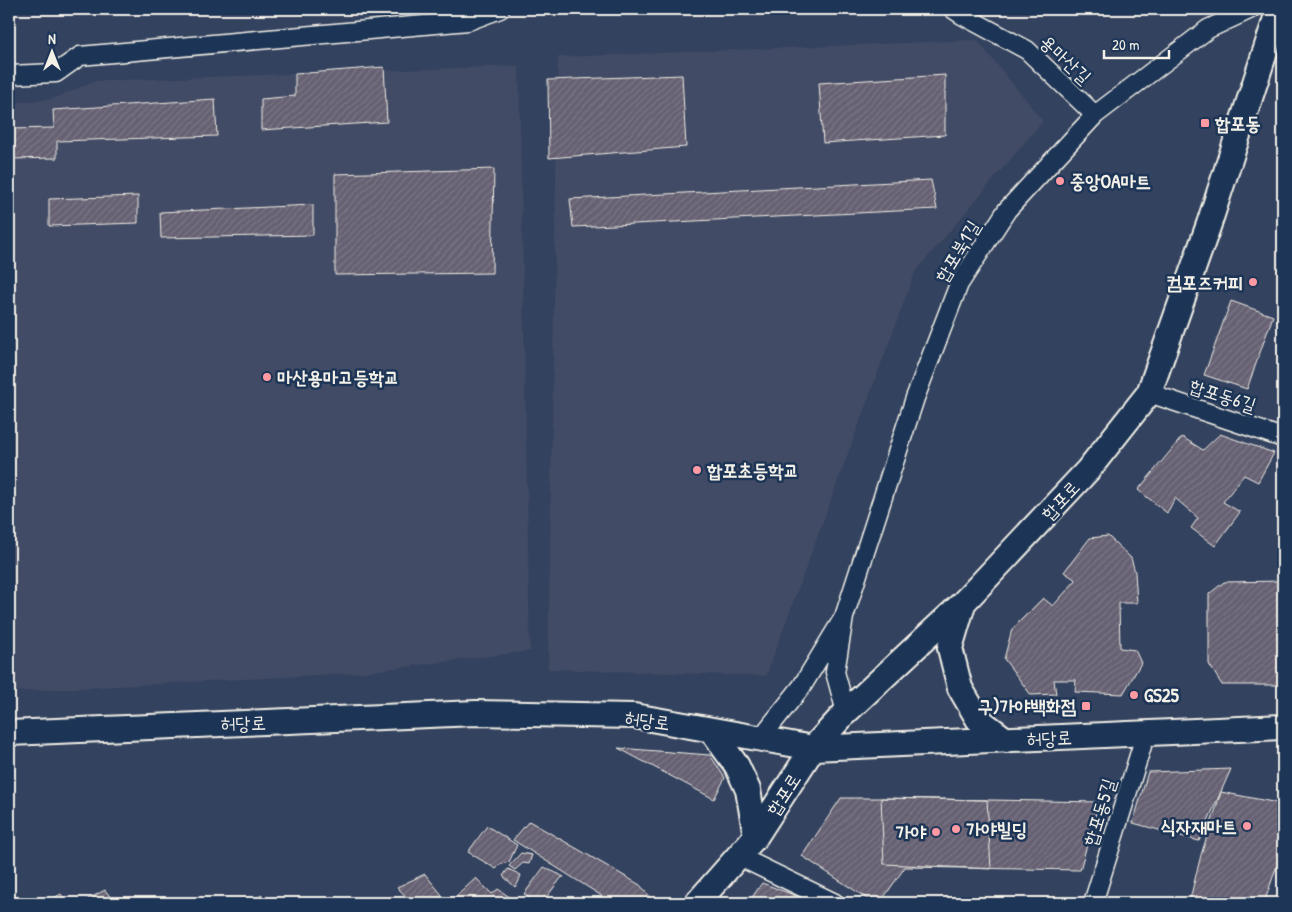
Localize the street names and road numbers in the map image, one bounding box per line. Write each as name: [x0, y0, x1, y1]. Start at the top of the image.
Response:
street label: 용마산길: [1035, 29, 1097, 89]
street label: 합포북1길: [928, 215, 986, 287]
street label: 합포동6길: [1186, 372, 1260, 418]
street label: 합포로: [1035, 474, 1085, 526]
street label: 허당로: [623, 704, 671, 736]
street label: 허당로: [220, 709, 266, 737]
street label: 허당로: [1025, 724, 1073, 752]
street label: 합포로: [760, 768, 806, 820]
street label: 합포동5길: [1076, 775, 1122, 849]

